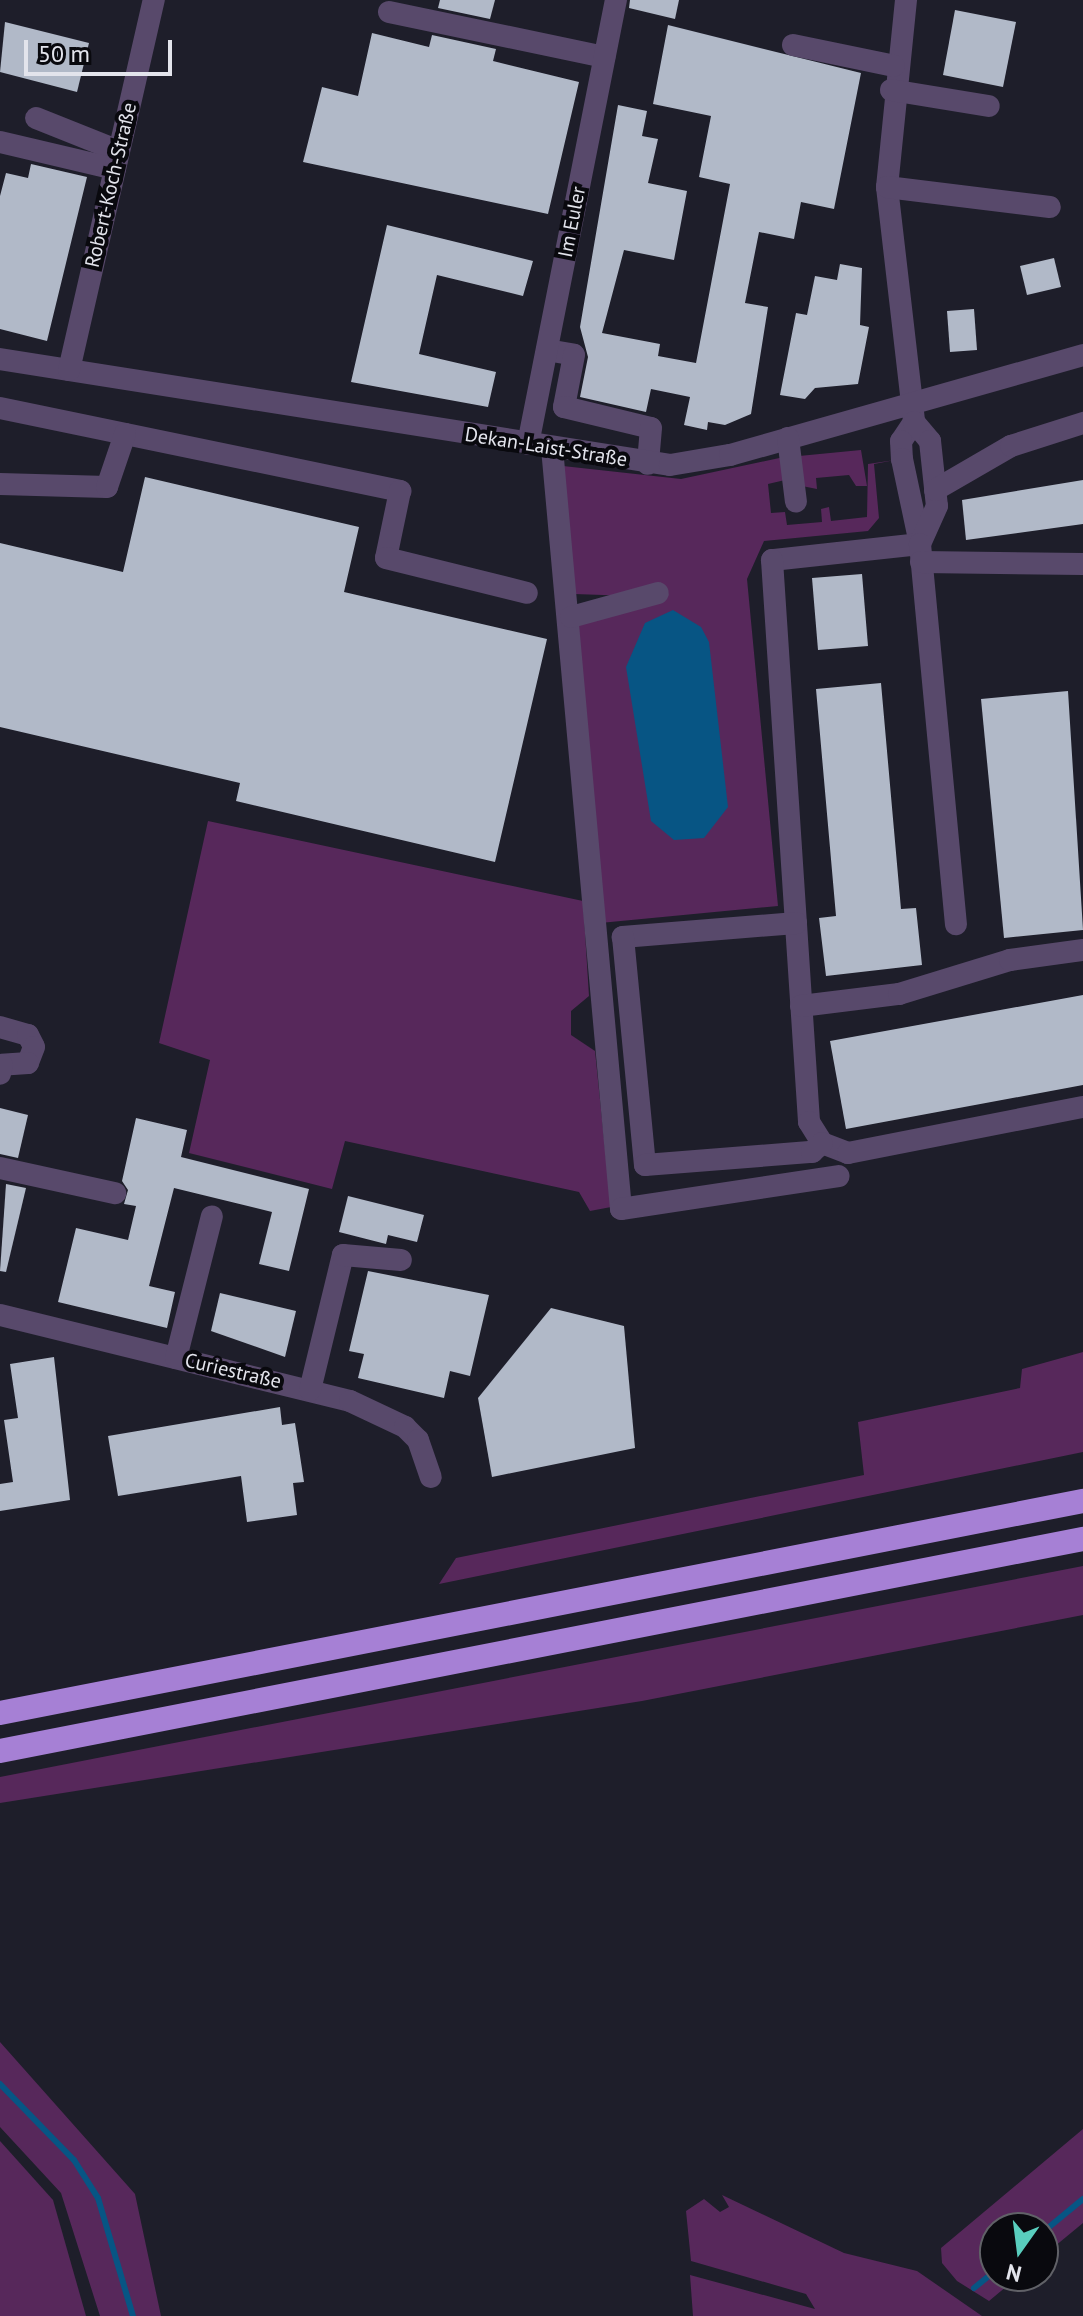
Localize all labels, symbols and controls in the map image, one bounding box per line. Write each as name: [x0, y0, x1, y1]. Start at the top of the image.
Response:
scale bar: [28, 24, 176, 74]
text: 50 m: [38, 38, 90, 69]
street label: Robert-Koch-Straße: [80, 100, 142, 270]
street label: Im Euler: [553, 185, 591, 259]
street label: Dekan-Laist-Straße: [463, 422, 629, 472]
street label: Curiestraße: [183, 1348, 283, 1394]
north arrow: [979, 2212, 1059, 2292]
text: N: [1003, 2258, 1024, 2289]

